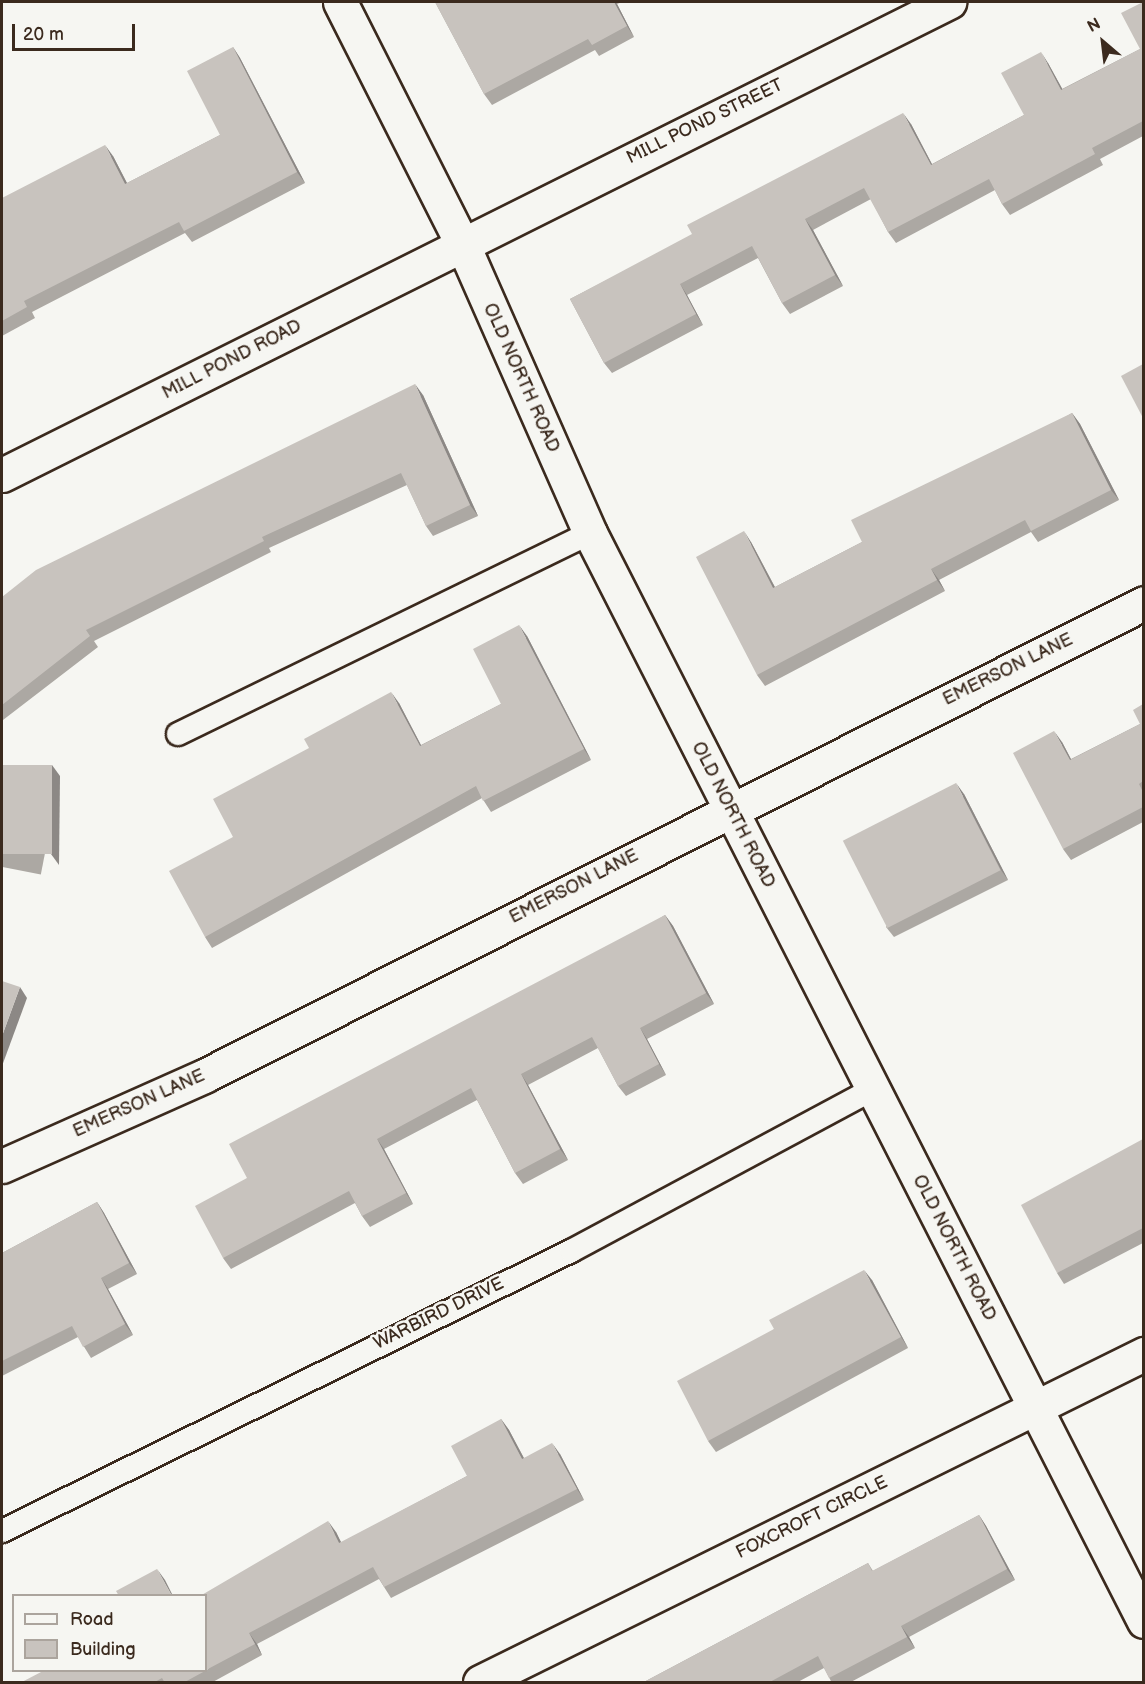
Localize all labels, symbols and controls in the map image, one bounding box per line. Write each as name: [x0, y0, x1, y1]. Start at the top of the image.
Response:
scale bar: [15, 12, 138, 50]
north arrow: [1073, 12, 1133, 72]
text: N: [1085, 14, 1104, 37]
text: 20 m: [23, 24, 64, 45]
street label: MILL POND STREET: [623, 75, 787, 169]
street label: OLD NORTH ROAD: [478, 300, 564, 456]
street label: MILL POND ROAD: [159, 316, 305, 404]
street label: EMERSON LANE: [940, 629, 1076, 711]
street label: OLD NORTH ROAD: [687, 738, 779, 892]
street label: EMERSON LANE: [506, 845, 642, 929]
street label: EMERSON LANE: [70, 1065, 208, 1143]
street label: OLD NORTH ROAD: [908, 1171, 1000, 1325]
street label: WARBIRD DRIVE: [370, 1273, 508, 1355]
street label: FOXCROFT CIRCLE: [733, 1472, 891, 1564]
legend: [12, 1594, 207, 1672]
text: Road: [70, 1609, 114, 1630]
text: Building: [70, 1639, 136, 1660]

